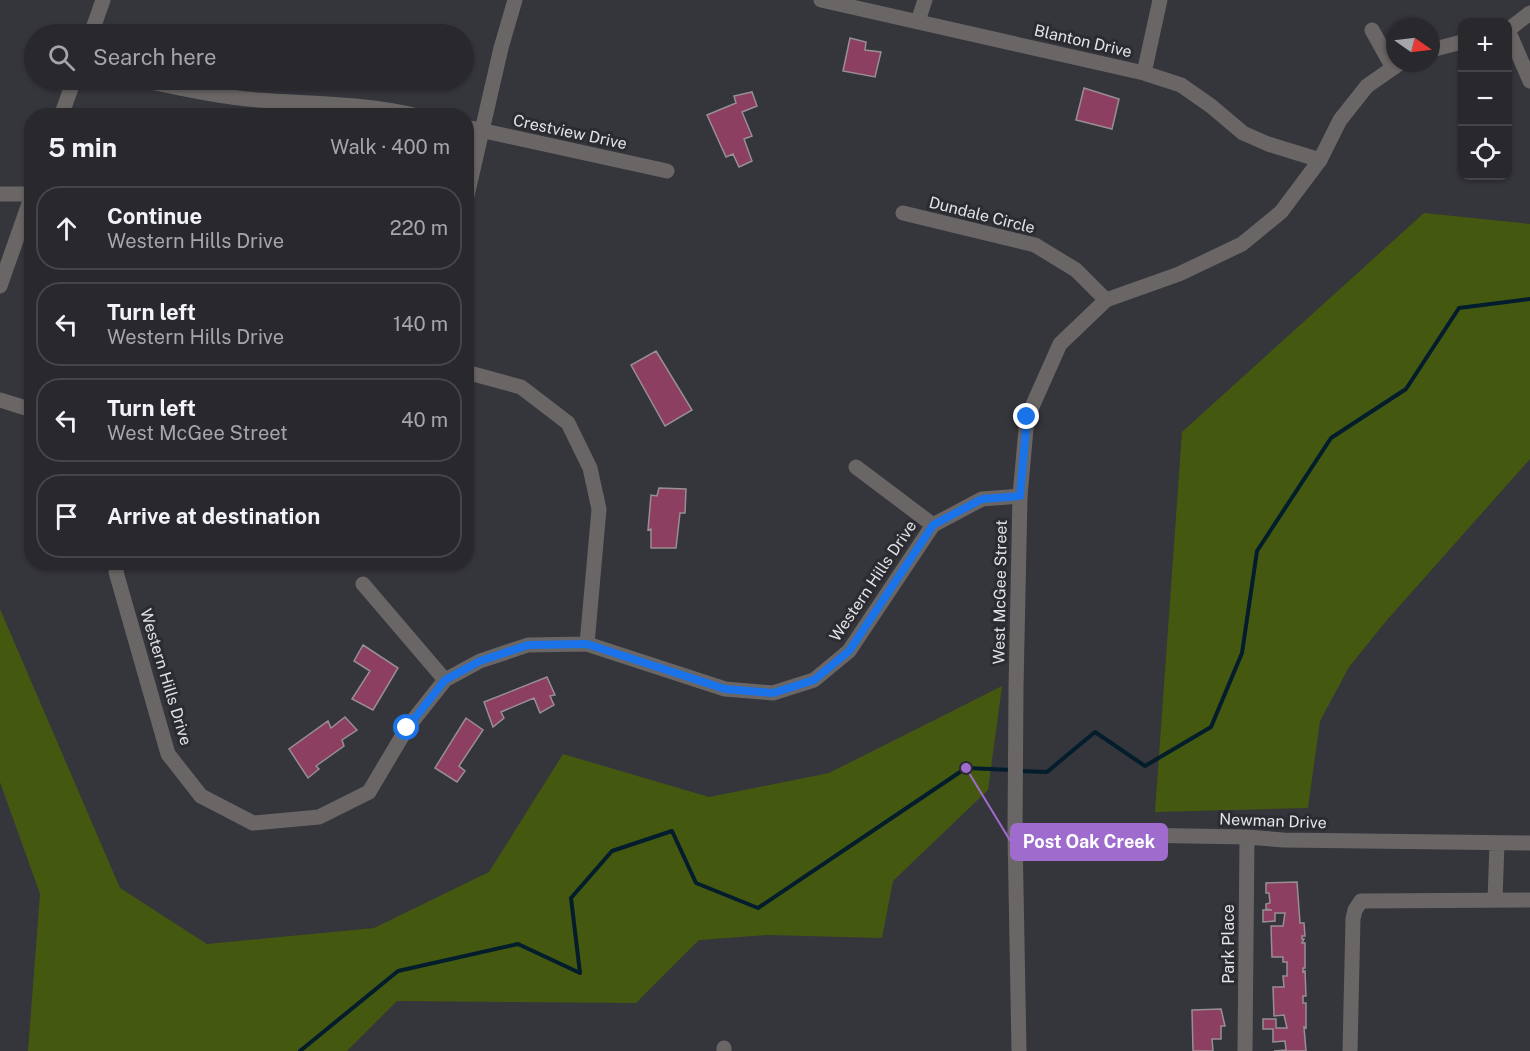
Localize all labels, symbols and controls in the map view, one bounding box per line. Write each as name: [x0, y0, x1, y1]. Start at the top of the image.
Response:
north arrow: [1386, 18, 1440, 72]
map controls: [1458, 18, 1512, 180]
button: +: [1458, 18, 1512, 72]
street label: Blanton Drive: [1032, 21, 1134, 61]
search box: [24, 24, 474, 90]
icon: search: [45, 41, 78, 74]
text: Search here: [93, 44, 217, 70]
button: −: [1458, 72, 1512, 126]
street label: Crestview Drive: [511, 111, 629, 153]
button: locate: [1458, 126, 1512, 180]
text: 5 min: [48, 132, 117, 163]
text: Walk · 400 m: [330, 135, 450, 159]
street label: Dundale Circle: [927, 193, 1037, 237]
text: Continue: [107, 203, 202, 229]
icon: ahead: [50, 212, 83, 245]
text: 220 m: [390, 216, 448, 240]
text: Western Hills Drive: [107, 229, 284, 253]
text: Turn left: [107, 299, 196, 325]
icon: left: [50, 308, 83, 341]
text: 140 m: [393, 312, 448, 336]
text: Western Hills Drive: [107, 325, 284, 349]
text: Turn left: [107, 395, 196, 421]
route end: [1013, 403, 1039, 429]
icon: left: [50, 404, 83, 437]
text: 40 m: [401, 408, 448, 432]
text: West McGee Street: [107, 421, 288, 445]
icon: arrive: [50, 500, 83, 533]
text: Arrive at destination: [107, 503, 320, 529]
street label: Western Hills Drive: [826, 517, 920, 645]
street label: West McGee Street: [989, 519, 1011, 665]
street label: Western Hills Drive: [136, 606, 196, 748]
route start: [393, 714, 419, 740]
street label: Newman Drive: [1219, 810, 1327, 832]
callout: Post Oak Creek: [1011, 824, 1167, 860]
text: Post Oak Creek: [1023, 831, 1156, 852]
street label: Park Place: [1219, 904, 1238, 984]

